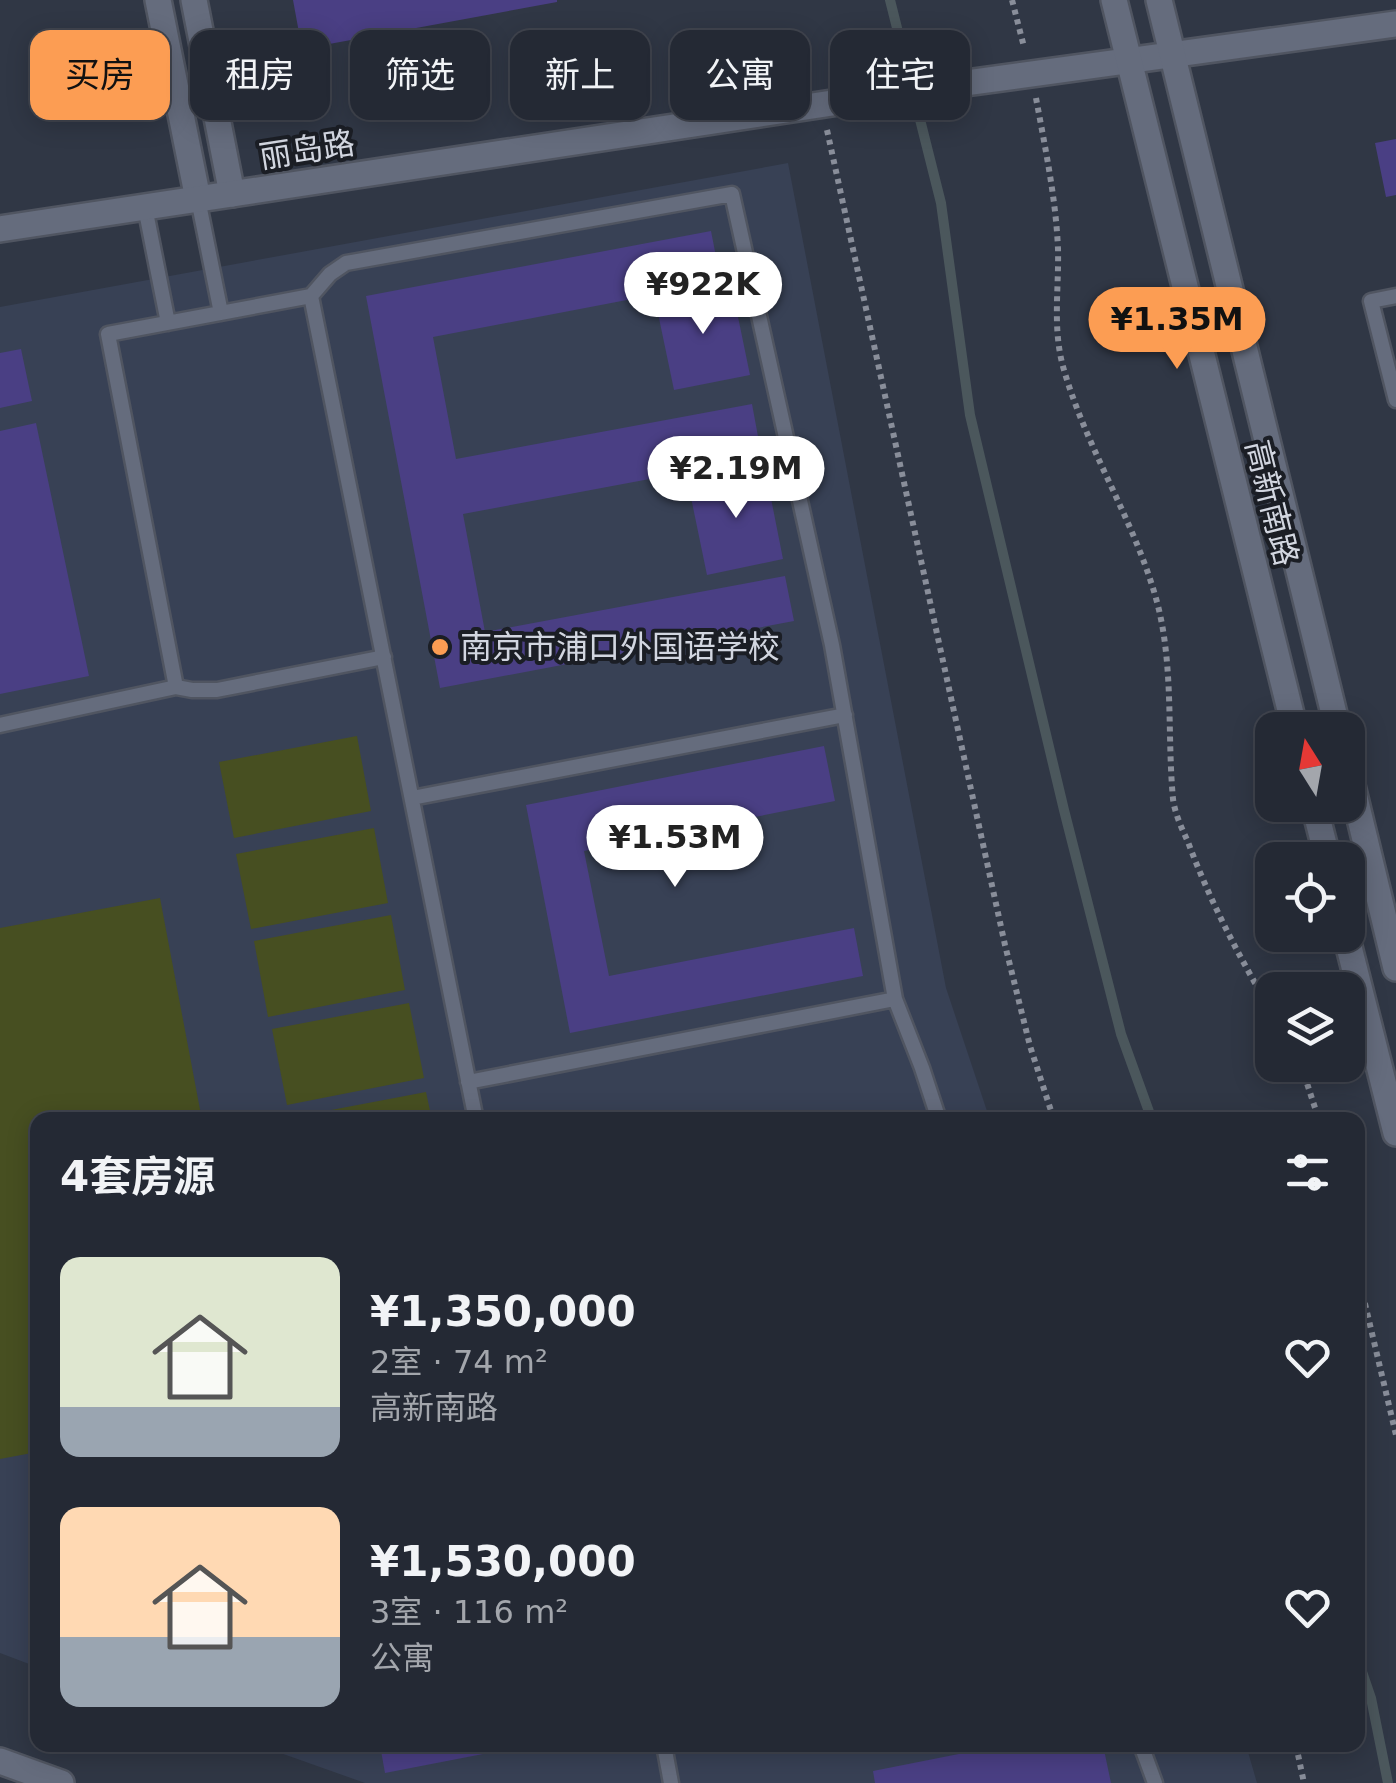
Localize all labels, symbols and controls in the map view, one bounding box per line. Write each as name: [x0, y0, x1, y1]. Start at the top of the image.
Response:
chip: 买房: [30, 30, 170, 120]
chip: 租房: [190, 30, 330, 120]
chip: 筛选: [350, 30, 490, 120]
chip: 新上: [510, 30, 650, 120]
chip: 公寓: [670, 30, 810, 120]
chip: 住宅: [830, 30, 970, 120]
street label: 丽岛路: [257, 124, 357, 176]
pin: ¥922K: [633, 252, 773, 337]
text: ¥922K: [646, 265, 760, 303]
pin: ¥1.35M: [1096, 287, 1258, 372]
text: ¥1.35M: [1110, 300, 1244, 338]
pin: ¥2.19M: [655, 436, 817, 521]
street label: 高新南路: [1238, 436, 1306, 570]
text: ¥2.19M: [669, 449, 803, 487]
place label: 南京市浦口外国语学校: [460, 628, 780, 666]
marker: 南京市浦口外国语学校: [429, 636, 451, 658]
north arrow: [1255, 712, 1365, 822]
map controls: [1255, 712, 1365, 1082]
pin: ¥1.53M: [594, 805, 756, 890]
text: ¥1.53M: [608, 818, 742, 856]
button: locate: [1255, 842, 1365, 952]
button: layers: [1255, 972, 1365, 1082]
icon: filters: [1280, 1145, 1335, 1200]
text: 4套房源: [60, 1152, 215, 1201]
text: ¥1,350,000: [370, 1287, 636, 1336]
icon: home: [140, 1297, 260, 1417]
icon: heart: [1280, 1330, 1335, 1385]
text: 2室 · 74 m²: [370, 1343, 548, 1381]
text: 高新南路: [370, 1389, 498, 1427]
text: ¥1,530,000: [370, 1537, 636, 1586]
icon: home: [140, 1547, 260, 1667]
icon: heart: [1280, 1580, 1335, 1635]
text: 3室 · 116 m²: [370, 1593, 568, 1631]
text: 公寓: [370, 1639, 434, 1677]

